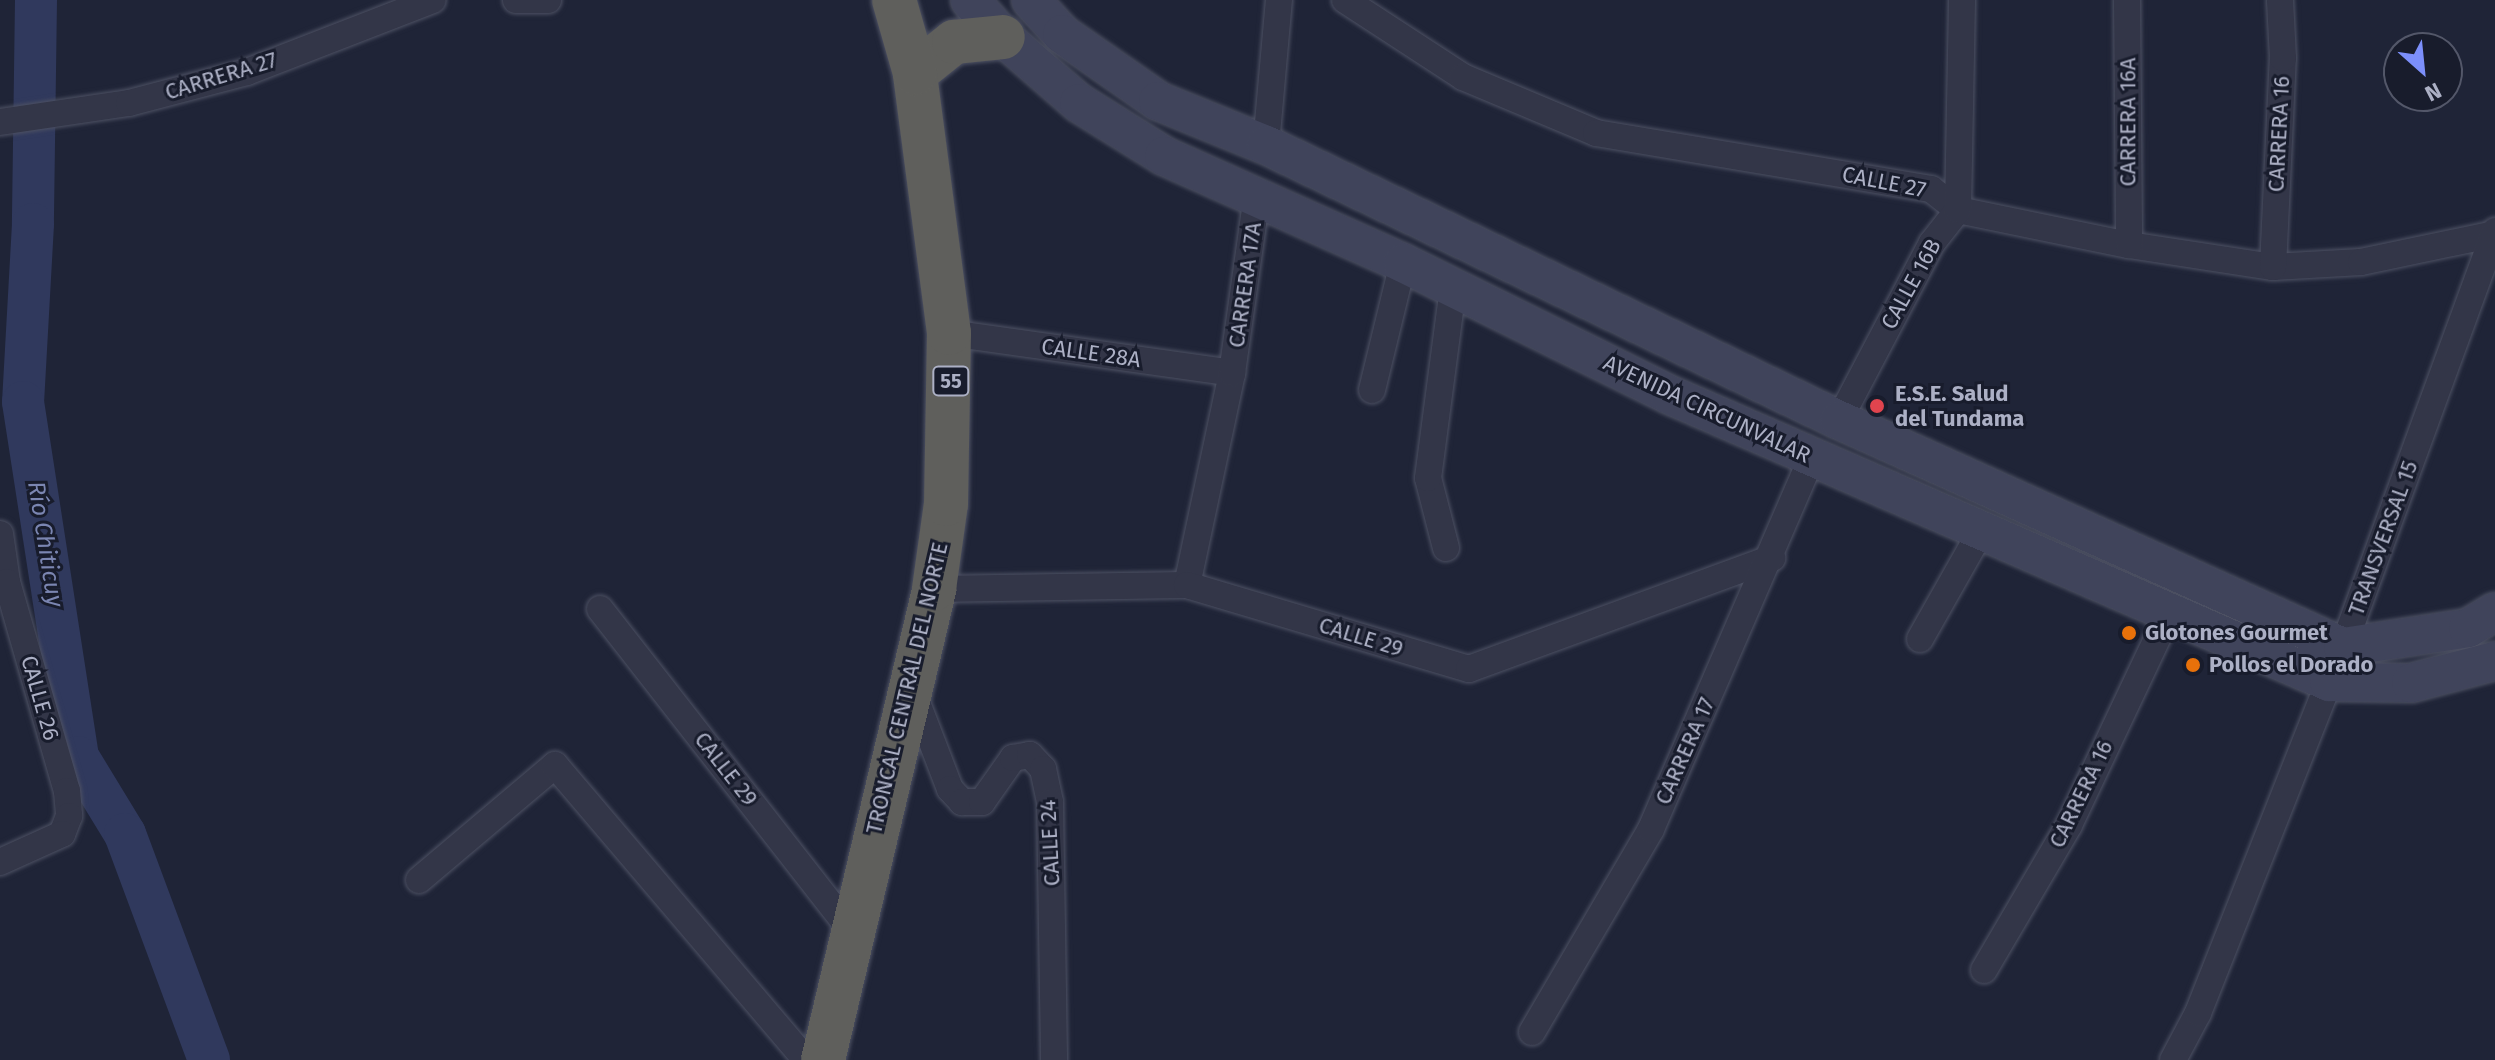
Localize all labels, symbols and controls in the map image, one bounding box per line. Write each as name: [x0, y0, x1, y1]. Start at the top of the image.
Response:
north arrow: [2383, 32, 2463, 112]
street label: CARRERA 27: [162, 46, 280, 106]
street label: CARRERA 16A: [2115, 58, 2141, 186]
street label: CARRERA 16: [2263, 75, 2295, 193]
text: N: [2421, 77, 2446, 107]
street label: CALLE 27: [1840, 161, 1928, 203]
street label: CARRERA 17A: [1223, 221, 1267, 349]
street label: CALLE 16B: [1875, 234, 1947, 334]
street label: CALLE 28A: [1040, 333, 1142, 373]
street label: AVENIDA CIRCUNVALAR: [1599, 349, 1815, 469]
road number: 55: [931, 365, 971, 397]
place label: E.S.E. Salud del Tundama: [1895, 380, 2024, 432]
marker: E.S.E. Salud del Tundama: [1866, 395, 1888, 417]
street label: TRANSVERSAL 15: [2343, 457, 2423, 619]
water label: Río Chiticuy: [21, 479, 69, 609]
street label: TRONCAL CENTRAL DEL NORTE: [861, 540, 953, 836]
street label: CALLE 29: [1316, 612, 1406, 662]
place label: Glotones Gourmet: [2145, 620, 2328, 646]
marker: Glotones Gourmet: [2120, 624, 2138, 642]
place label: Pollos el Dorado: [2209, 652, 2373, 678]
street label: CALLE 26: [15, 653, 65, 743]
marker: Pollos el Dorado: [2184, 656, 2202, 674]
street label: CARRERA 17: [1650, 693, 1720, 809]
street label: CALLE 29: [689, 727, 763, 811]
street label: CARRERA 16: [2044, 736, 2118, 852]
street label: CALLE 24: [1035, 799, 1065, 887]

